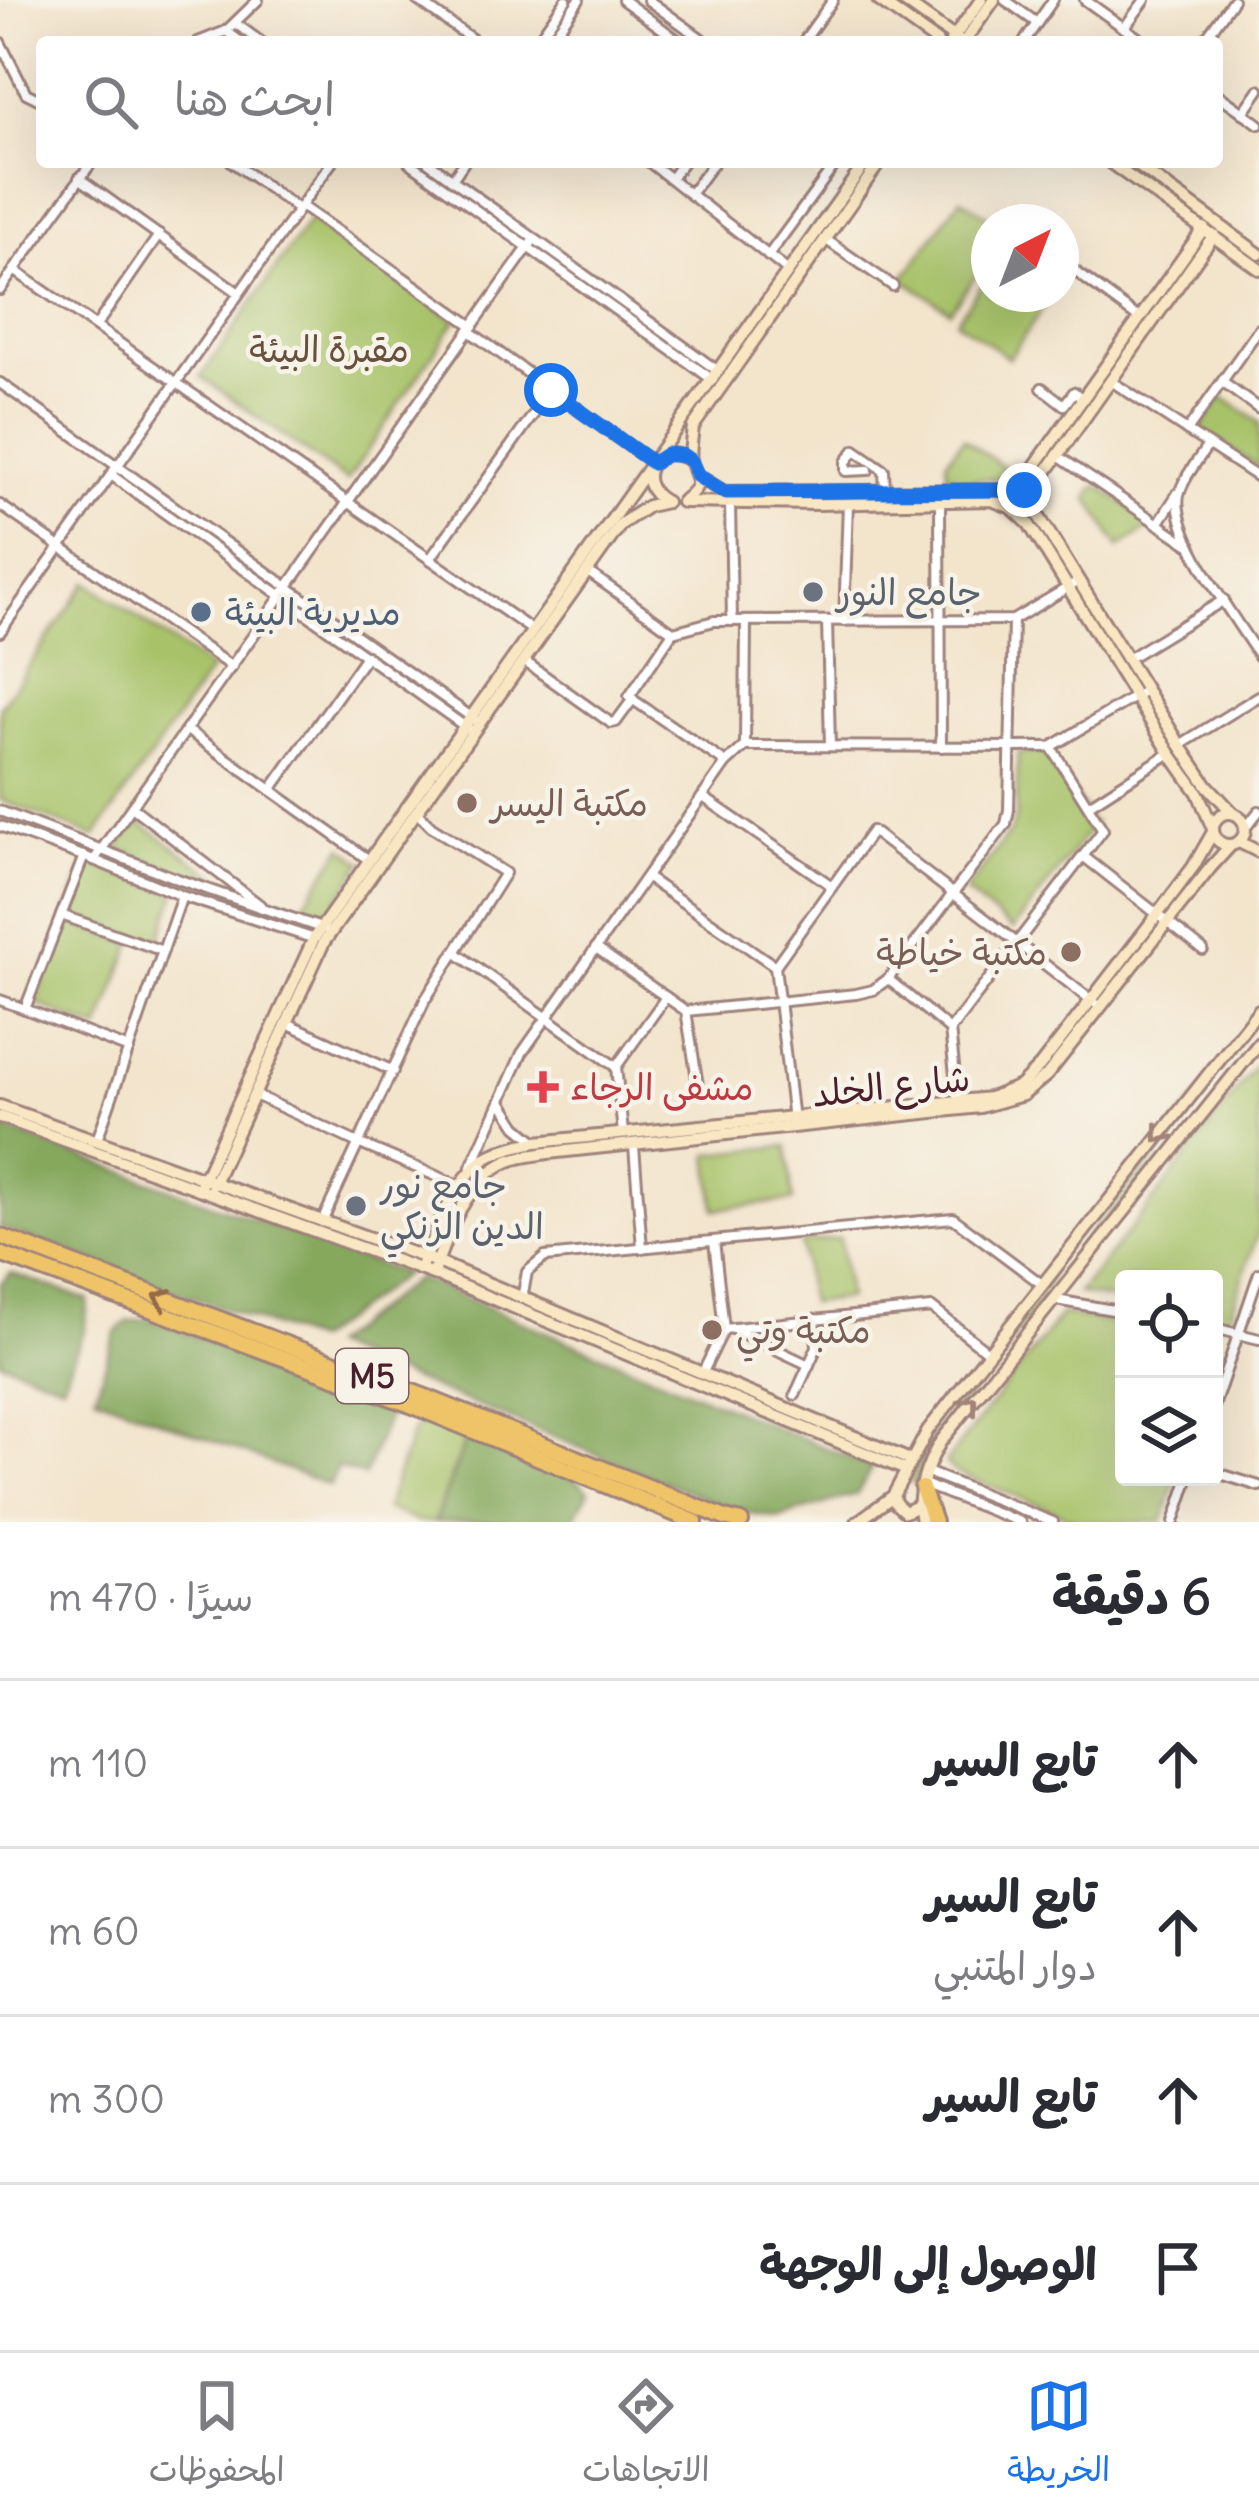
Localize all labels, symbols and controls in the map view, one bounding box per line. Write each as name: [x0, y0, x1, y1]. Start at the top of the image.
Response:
search box: [36, 36, 1223, 168]
icon: search: [78, 69, 144, 135]
text: ابحث هنا: [174, 71, 335, 127]
north arrow: [971, 204, 1079, 312]
park label: مقبرة البيئة: [249, 327, 409, 372]
route start: [524, 363, 578, 417]
route end: [997, 463, 1051, 517]
place label: جامع النور: [834, 570, 982, 619]
marker: جامع النور: [800, 579, 826, 605]
place label: مديرية البيئة: [225, 590, 401, 635]
marker: مديرية البيئة: [188, 599, 214, 625]
place label: مكتبة اليسر: [488, 781, 648, 826]
marker: مكتبة اليسر: [454, 790, 480, 816]
place label: مكتبة خياطة: [876, 930, 1047, 975]
marker: مكتبة خياطة: [1058, 939, 1084, 965]
street label: شارع الخلد: [810, 1055, 973, 1120]
place label: مشفى الرجاء: [570, 1065, 753, 1111]
marker: مشفى الرجاء: [527, 1071, 559, 1103]
one-way arrow: [1154, 1121, 1175, 1143]
place label: جامع نور الدين الزنكي: [379, 1163, 544, 1258]
marker: جامع نور الدين الزنكي: [343, 1193, 369, 1219]
map controls: [1115, 1270, 1223, 1486]
button: locate: [1115, 1270, 1223, 1378]
one-way arrow: [153, 1287, 174, 1312]
place label: مكتبة وتي: [736, 1308, 871, 1362]
marker: مكتبة وتي: [699, 1317, 725, 1343]
road number: M5: [336, 1349, 408, 1403]
button: layers: [1115, 1378, 1223, 1486]
one-way arrow: [956, 1396, 977, 1418]
text: 6 دقيقة: [1052, 1564, 1211, 1628]
text: سيرًا · 470 m: [48, 1573, 254, 1622]
icon: ahead: [1145, 1731, 1211, 1797]
text: تابع السير: [926, 1732, 1097, 1788]
text: 110 m: [48, 1739, 148, 1788]
text: تابع السير: [926, 1868, 1097, 1924]
icon: ahead: [1145, 1899, 1211, 1965]
text: 60 m: [48, 1907, 140, 1956]
text: دوار المتنبي: [933, 1942, 1097, 1991]
icon: ahead: [1145, 2067, 1211, 2133]
text: تابع السير: [926, 2068, 1097, 2124]
text: 300 m: [48, 2075, 165, 2124]
icon: arrive: [1145, 2235, 1211, 2301]
text: الوصول إلى الوجهة: [759, 2236, 1097, 2292]
tab: المحفوظات: [149, 2373, 285, 2499]
tab: الاتجاهات: [582, 2373, 710, 2499]
tab: الخريطة: [1007, 2373, 1110, 2499]

